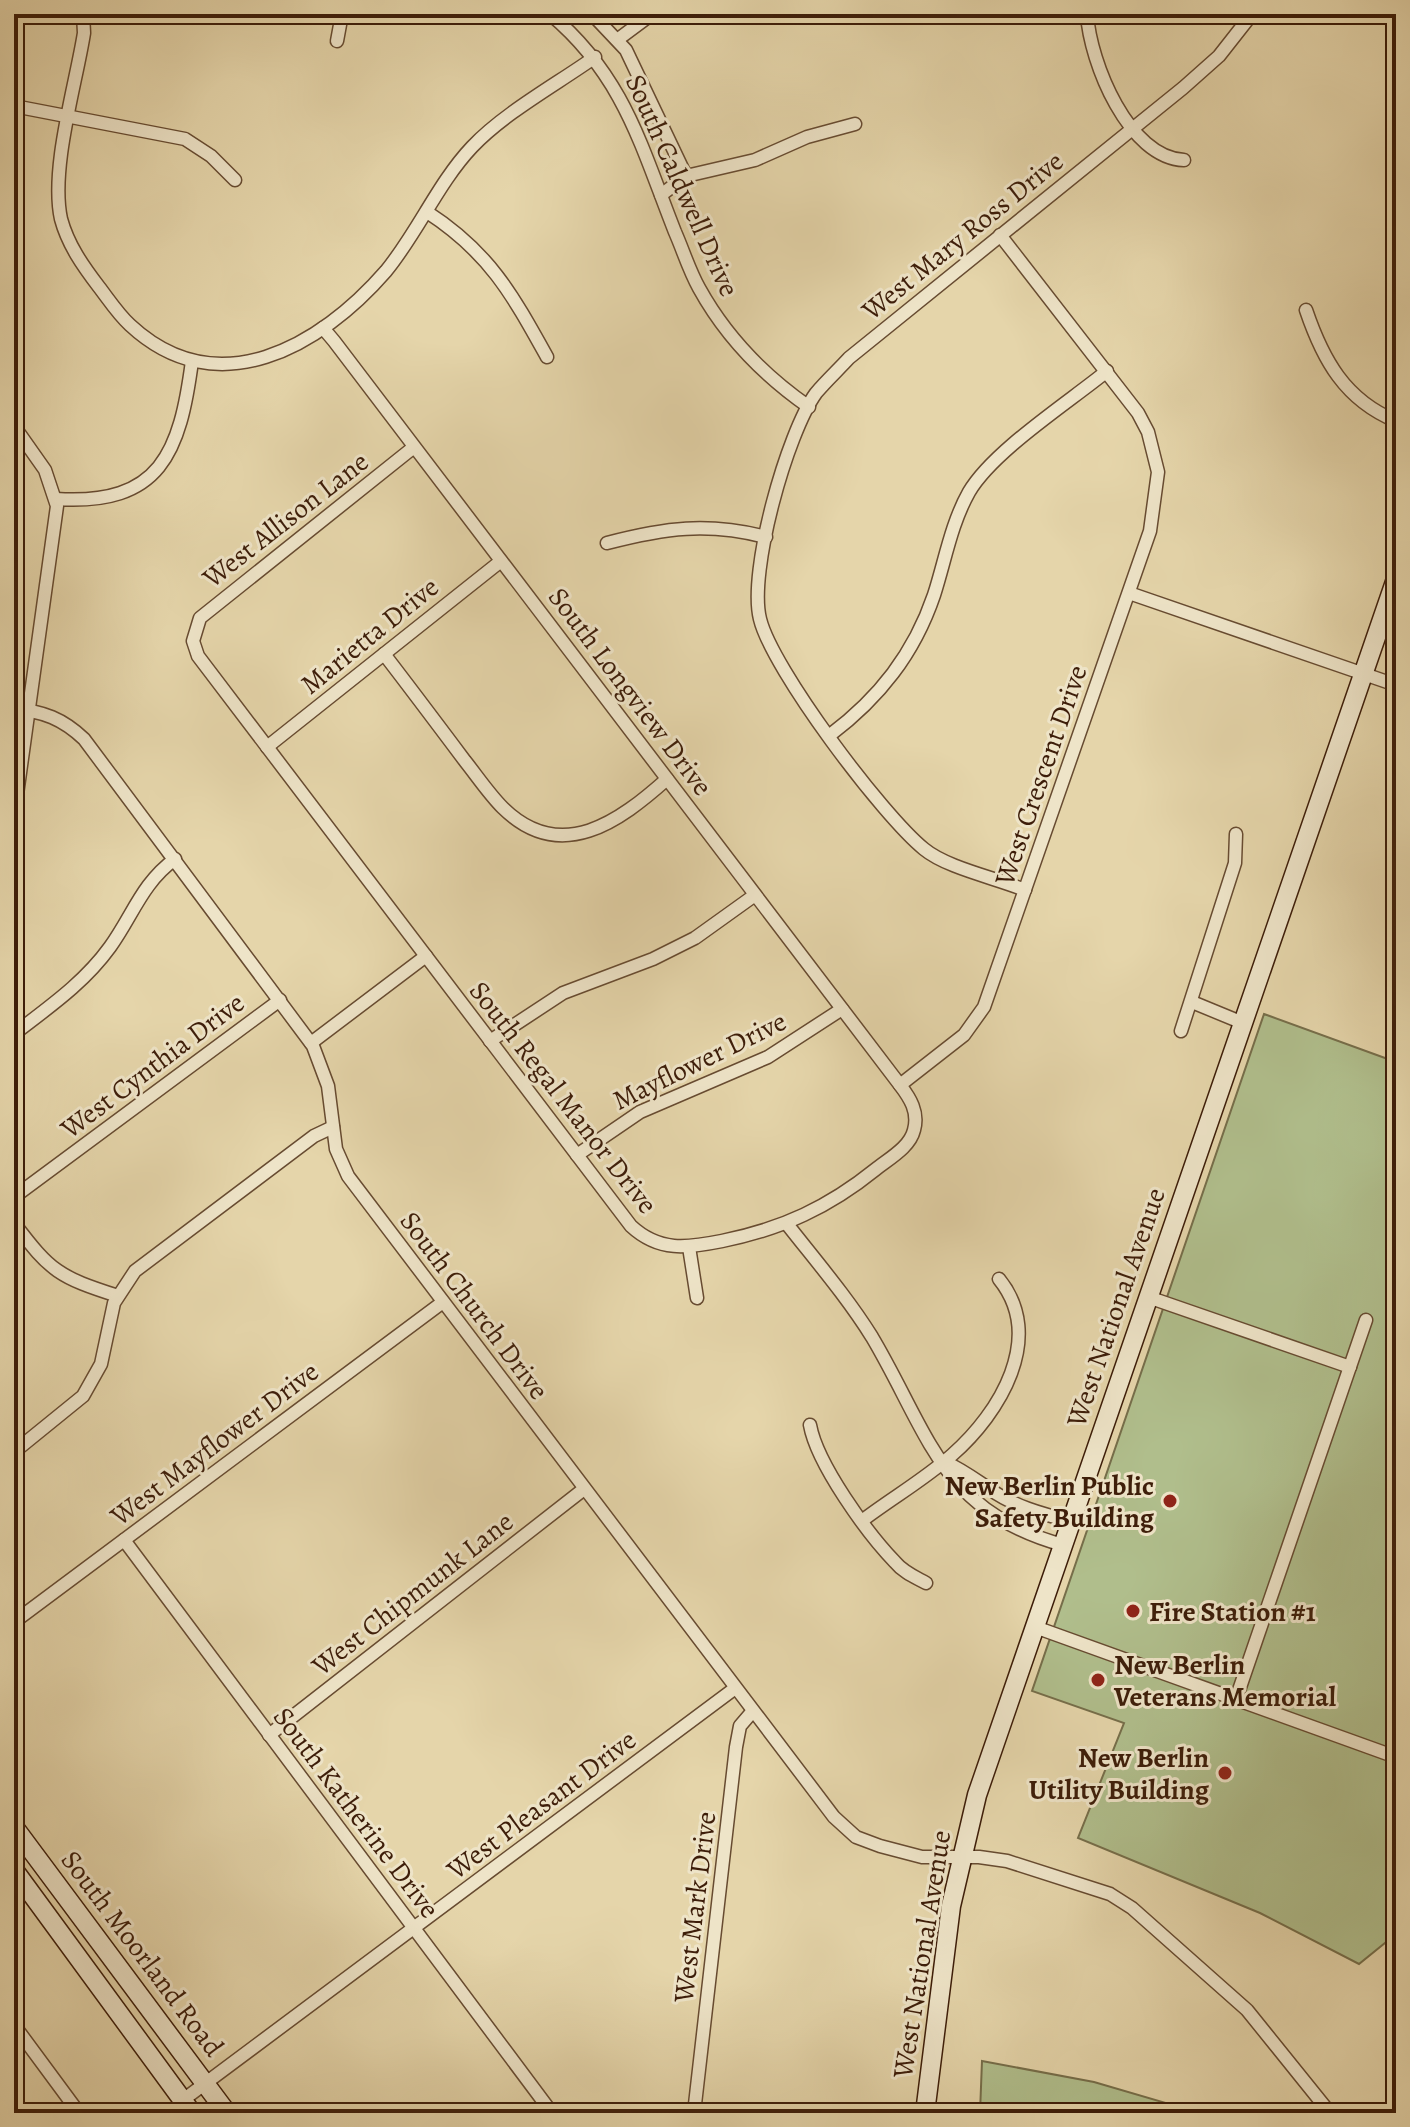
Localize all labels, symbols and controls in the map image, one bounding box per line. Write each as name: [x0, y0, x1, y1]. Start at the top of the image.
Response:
street label: South Caldwell Drive: [616, 68, 748, 303]
street label: West Mary Ross Drive: [853, 143, 1071, 330]
street label: West Allison Lane: [194, 443, 377, 597]
street label: Marietta Drive: [293, 568, 447, 703]
street label: South Longview Drive: [539, 580, 721, 804]
street label: West Crescent Drive: [985, 660, 1096, 892]
street label: South Regal Manor Drive: [460, 973, 666, 1222]
street label: West Cynthia Drive: [52, 984, 252, 1148]
street label: Mayflower Drive: [606, 1002, 793, 1119]
street label: West National Avenue: [1057, 1183, 1175, 1433]
street label: South Church Drive: [391, 1204, 558, 1407]
street label: West Mayflower Drive: [102, 1353, 326, 1535]
place label: New Berlin Public Safety Building: [945, 1467, 1155, 1537]
marker: New Berlin Public Safety Building: [1161, 1492, 1179, 1510]
street label: West Chipmunk Lane: [303, 1503, 521, 1685]
place label: Fire Station #1: [1149, 1593, 1316, 1631]
marker: Fire Station #1: [1124, 1602, 1142, 1620]
place label: New Berlin Veterans Memorial: [1113, 1646, 1337, 1716]
marker: New Berlin Veterans Memorial: [1089, 1671, 1107, 1689]
street label: South Katherine Drive: [264, 1699, 448, 1926]
street label: West Pleasant Drive: [438, 1721, 644, 1889]
place label: New Berlin Utility Building: [1029, 1739, 1210, 1809]
marker: New Berlin Utility Building: [1216, 1764, 1234, 1782]
street label: West Mark Drive: [664, 1809, 726, 2006]
street label: West National Avenue: [883, 1828, 960, 2082]
street label: South Moorland Road: [52, 1843, 233, 2065]

